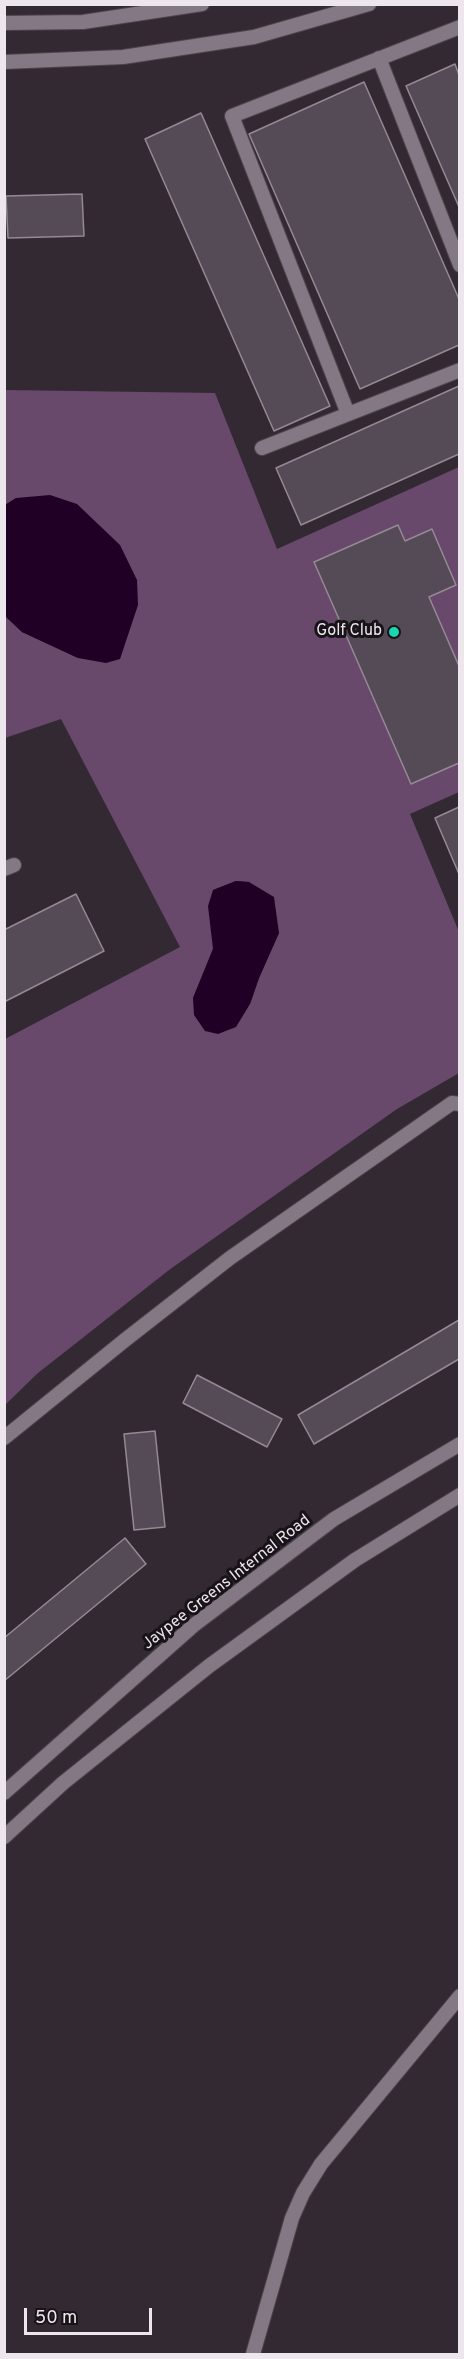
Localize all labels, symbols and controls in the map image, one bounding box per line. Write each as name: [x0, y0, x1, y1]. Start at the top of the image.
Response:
place label: Golf Club: [316, 622, 382, 642]
marker: Golf Club: [387, 625, 401, 639]
street label: Jaypee Greens Internal Road: [139, 1512, 315, 1654]
scale bar: [27, 2296, 154, 2334]
text: 50 m: [35, 2307, 77, 2330]

